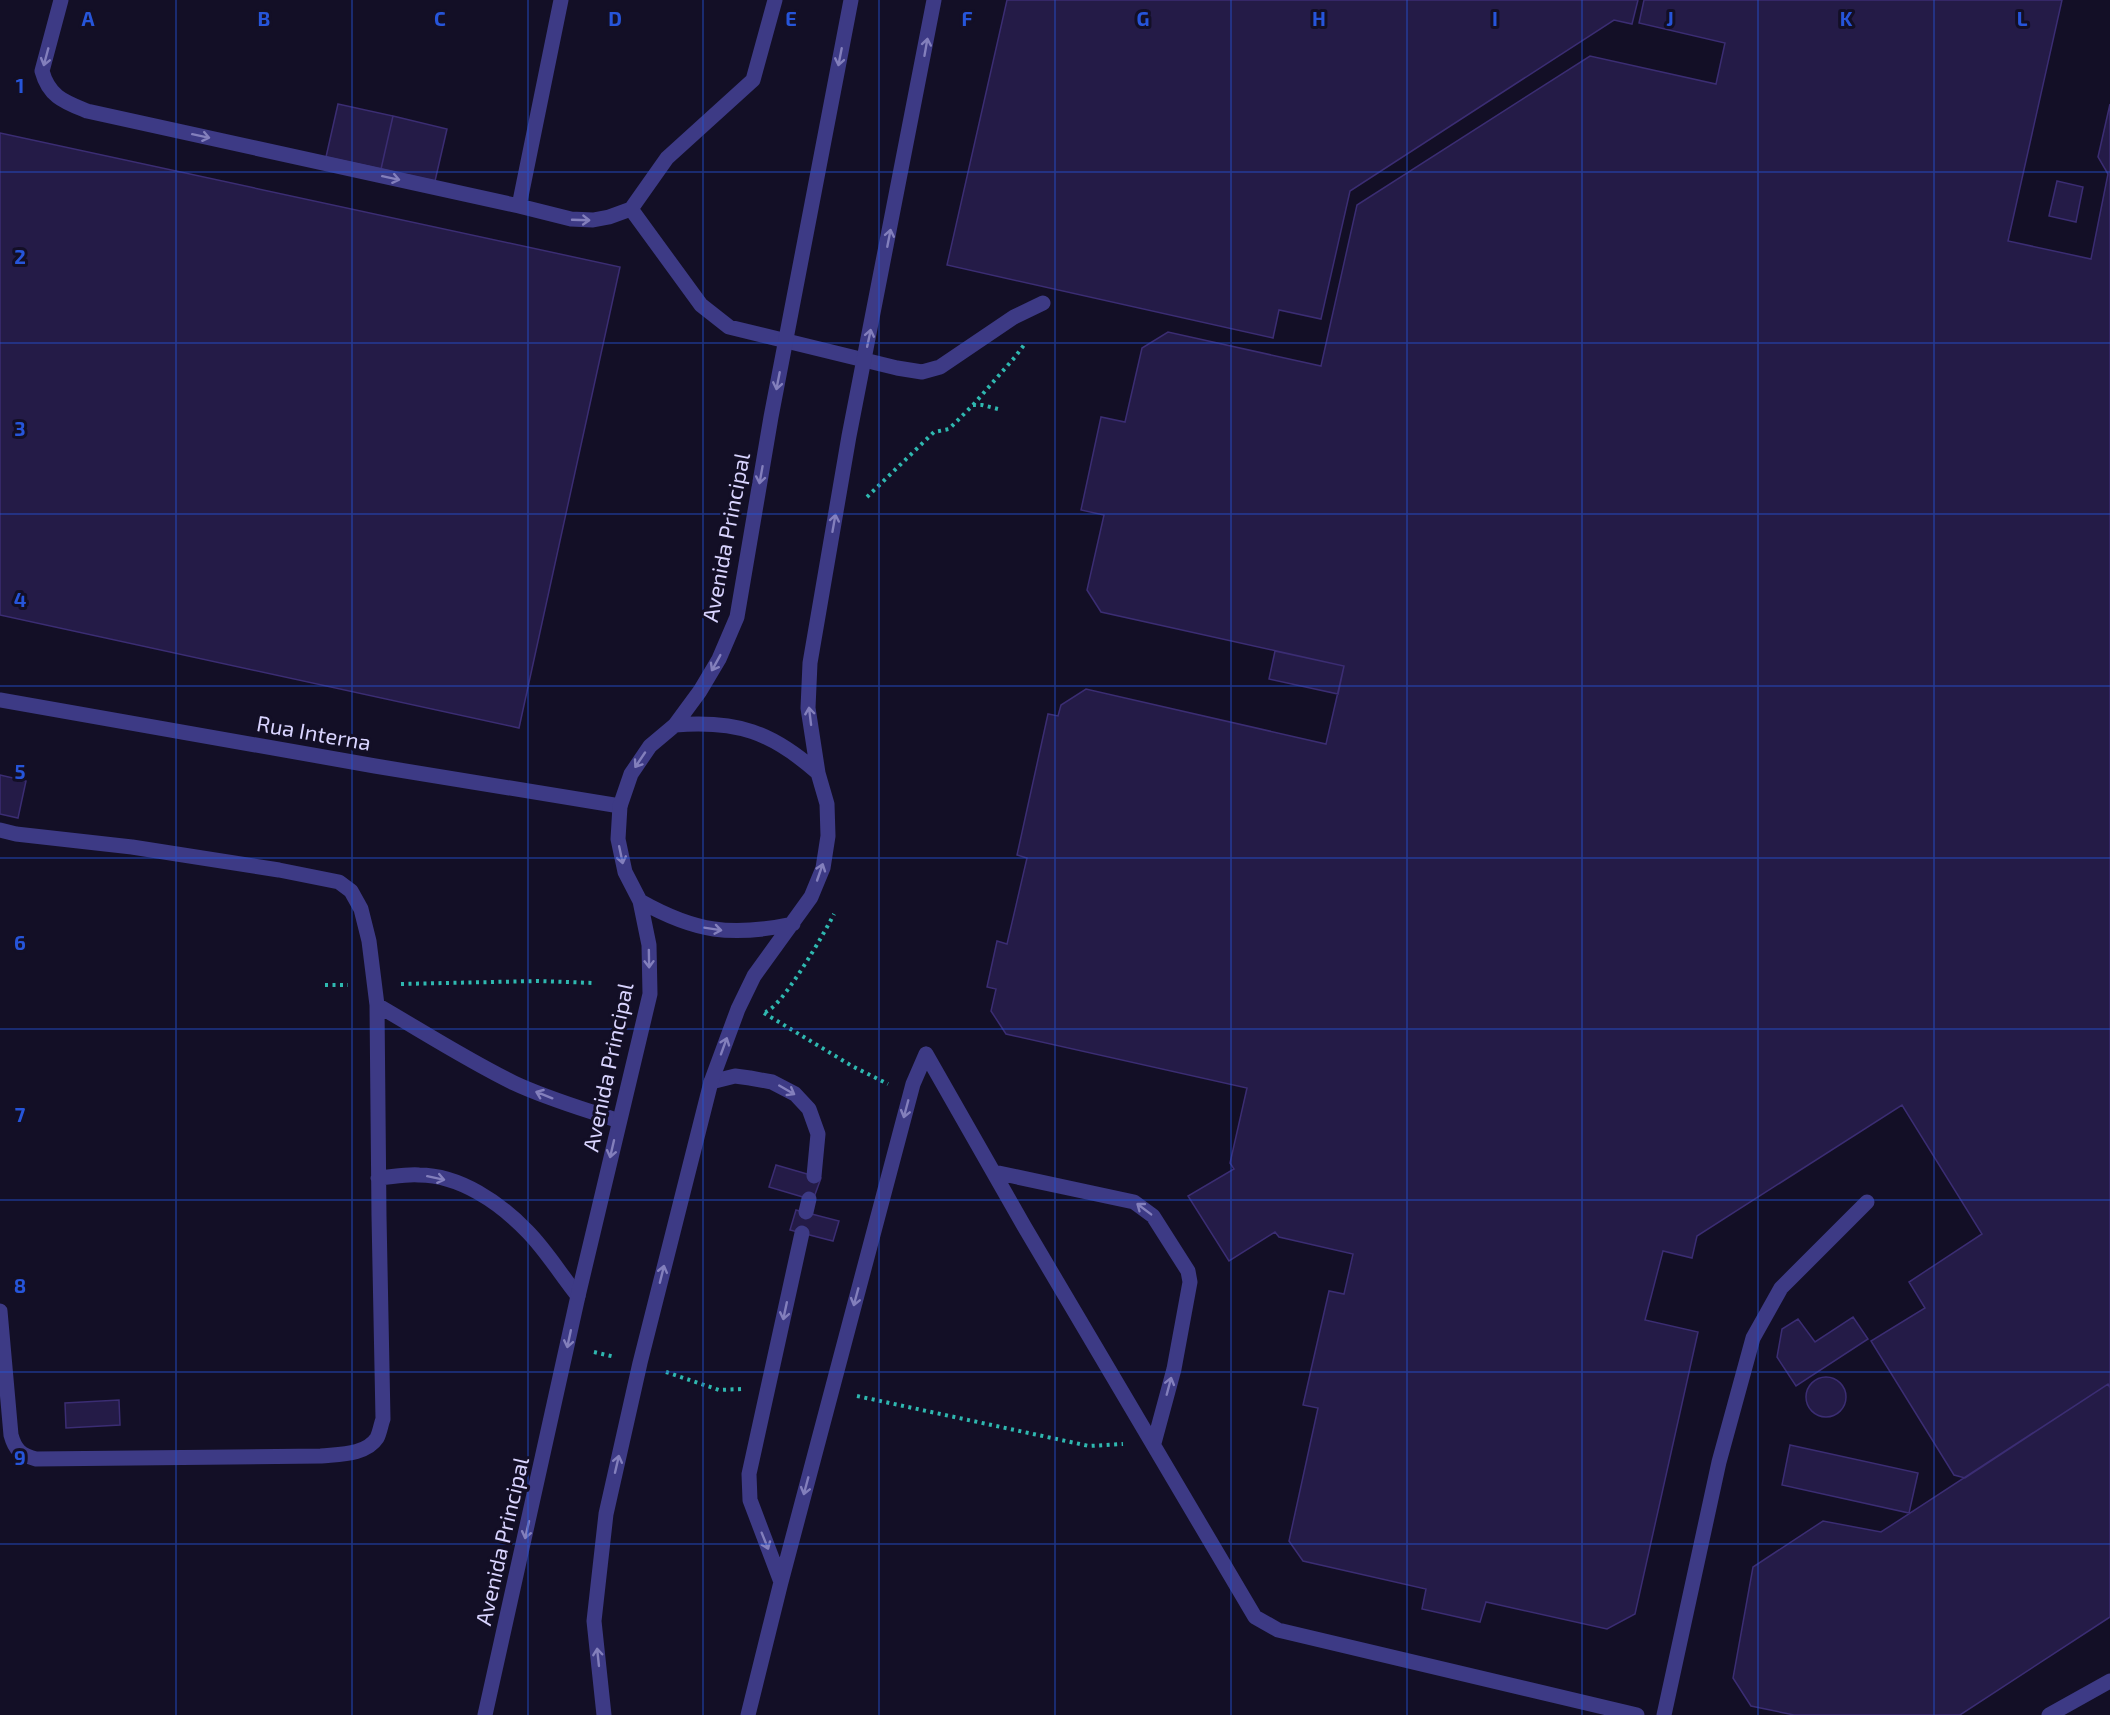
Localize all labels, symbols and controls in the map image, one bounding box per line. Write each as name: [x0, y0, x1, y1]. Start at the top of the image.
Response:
text: A: [81, 6, 95, 30]
text: B: [258, 6, 270, 30]
text: C: [434, 6, 446, 30]
text: D: [608, 6, 622, 30]
text: E: [785, 6, 797, 30]
text: F: [961, 6, 973, 30]
text: G: [1137, 6, 1149, 30]
text: H: [1312, 6, 1326, 30]
text: I: [1492, 6, 1498, 30]
text: J: [1666, 6, 1674, 30]
text: K: [1840, 6, 1853, 30]
text: L: [2017, 6, 2028, 30]
one-way arrow: [920, 37, 931, 57]
one-way arrow: [40, 47, 51, 66]
one-way arrow: [834, 47, 845, 67]
text: 1: [16, 73, 24, 97]
one-way arrow: [191, 130, 210, 142]
one-way arrow: [382, 172, 401, 184]
one-way arrow: [571, 214, 591, 225]
one-way arrow: [884, 229, 895, 248]
text: 2: [14, 244, 26, 268]
one-way arrow: [864, 328, 875, 348]
one-way arrow: [772, 371, 783, 390]
text: 3: [14, 416, 26, 440]
street label: Avenida Principal: [696, 450, 754, 624]
one-way arrow: [755, 464, 766, 484]
one-way arrow: [829, 513, 840, 533]
text: 4: [14, 587, 27, 611]
one-way arrow: [710, 654, 722, 671]
one-way arrow: [804, 706, 815, 726]
street label: Rua Interna: [255, 709, 373, 755]
one-way arrow: [634, 752, 646, 768]
text: 5: [14, 759, 26, 783]
one-way arrow: [616, 845, 627, 865]
one-way arrow: [816, 864, 827, 882]
one-way arrow: [703, 924, 723, 935]
text: 6: [14, 930, 26, 954]
one-way arrow: [643, 948, 655, 968]
street label: Avenida Principal: [576, 980, 638, 1154]
one-way arrow: [719, 1037, 730, 1055]
one-way arrow: [778, 1084, 795, 1096]
one-way arrow: [535, 1089, 554, 1100]
one-way arrow: [900, 1099, 912, 1118]
text: 7: [15, 1102, 26, 1126]
one-way arrow: [606, 1139, 618, 1158]
one-way arrow: [426, 1173, 445, 1184]
one-way arrow: [1136, 1202, 1152, 1215]
one-way arrow: [657, 1265, 669, 1284]
text: 8: [14, 1273, 26, 1297]
one-way arrow: [850, 1288, 861, 1307]
one-way arrow: [779, 1301, 790, 1320]
one-way arrow: [563, 1329, 574, 1349]
one-way arrow: [1164, 1377, 1176, 1396]
text: 9: [14, 1445, 26, 1469]
street label: Avenida Principal: [469, 1454, 533, 1628]
one-way arrow: [612, 1455, 623, 1474]
one-way arrow: [799, 1476, 811, 1495]
one-way arrow: [521, 1520, 532, 1539]
one-way arrow: [760, 1531, 771, 1550]
one-way arrow: [592, 1647, 603, 1667]

